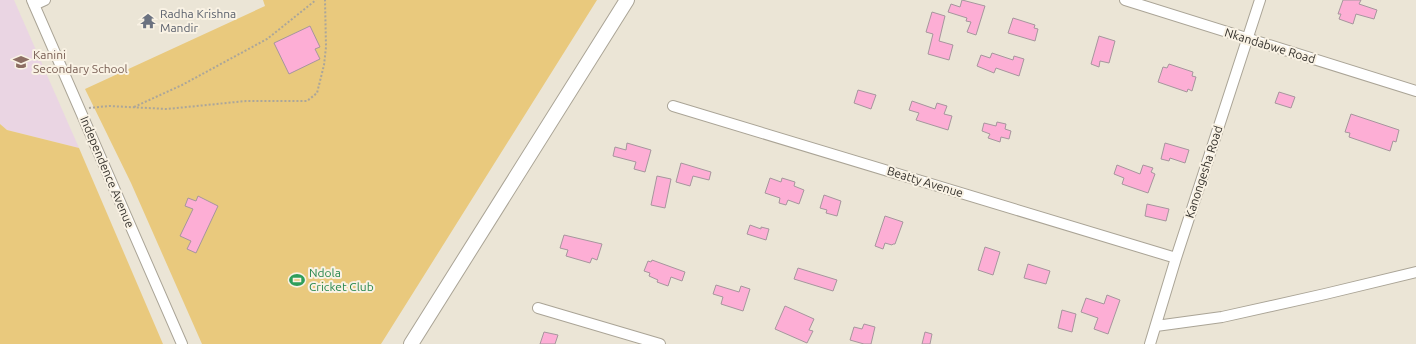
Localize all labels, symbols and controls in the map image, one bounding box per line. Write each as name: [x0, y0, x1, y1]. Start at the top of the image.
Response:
place label: Radha Krishna Mandir: [160, 7, 236, 34]
temple icon: Radha Krishna Mandir: [139, 12, 157, 30]
street label: Nkandabwe Road: [1223, 26, 1317, 66]
place label: Kanini Secondary School: [33, 48, 128, 75]
school or university icon: Kanini Secondary School: [12, 53, 30, 71]
street label: Independence Avenue: [78, 114, 137, 230]
street label: Kanongesha Road: [1182, 124, 1225, 220]
street label: Beatty Avenue: [886, 164, 965, 199]
place label: Ndola Cricket Club: [309, 266, 374, 293]
sports icon: Ndola Cricket Club: [288, 271, 306, 289]

